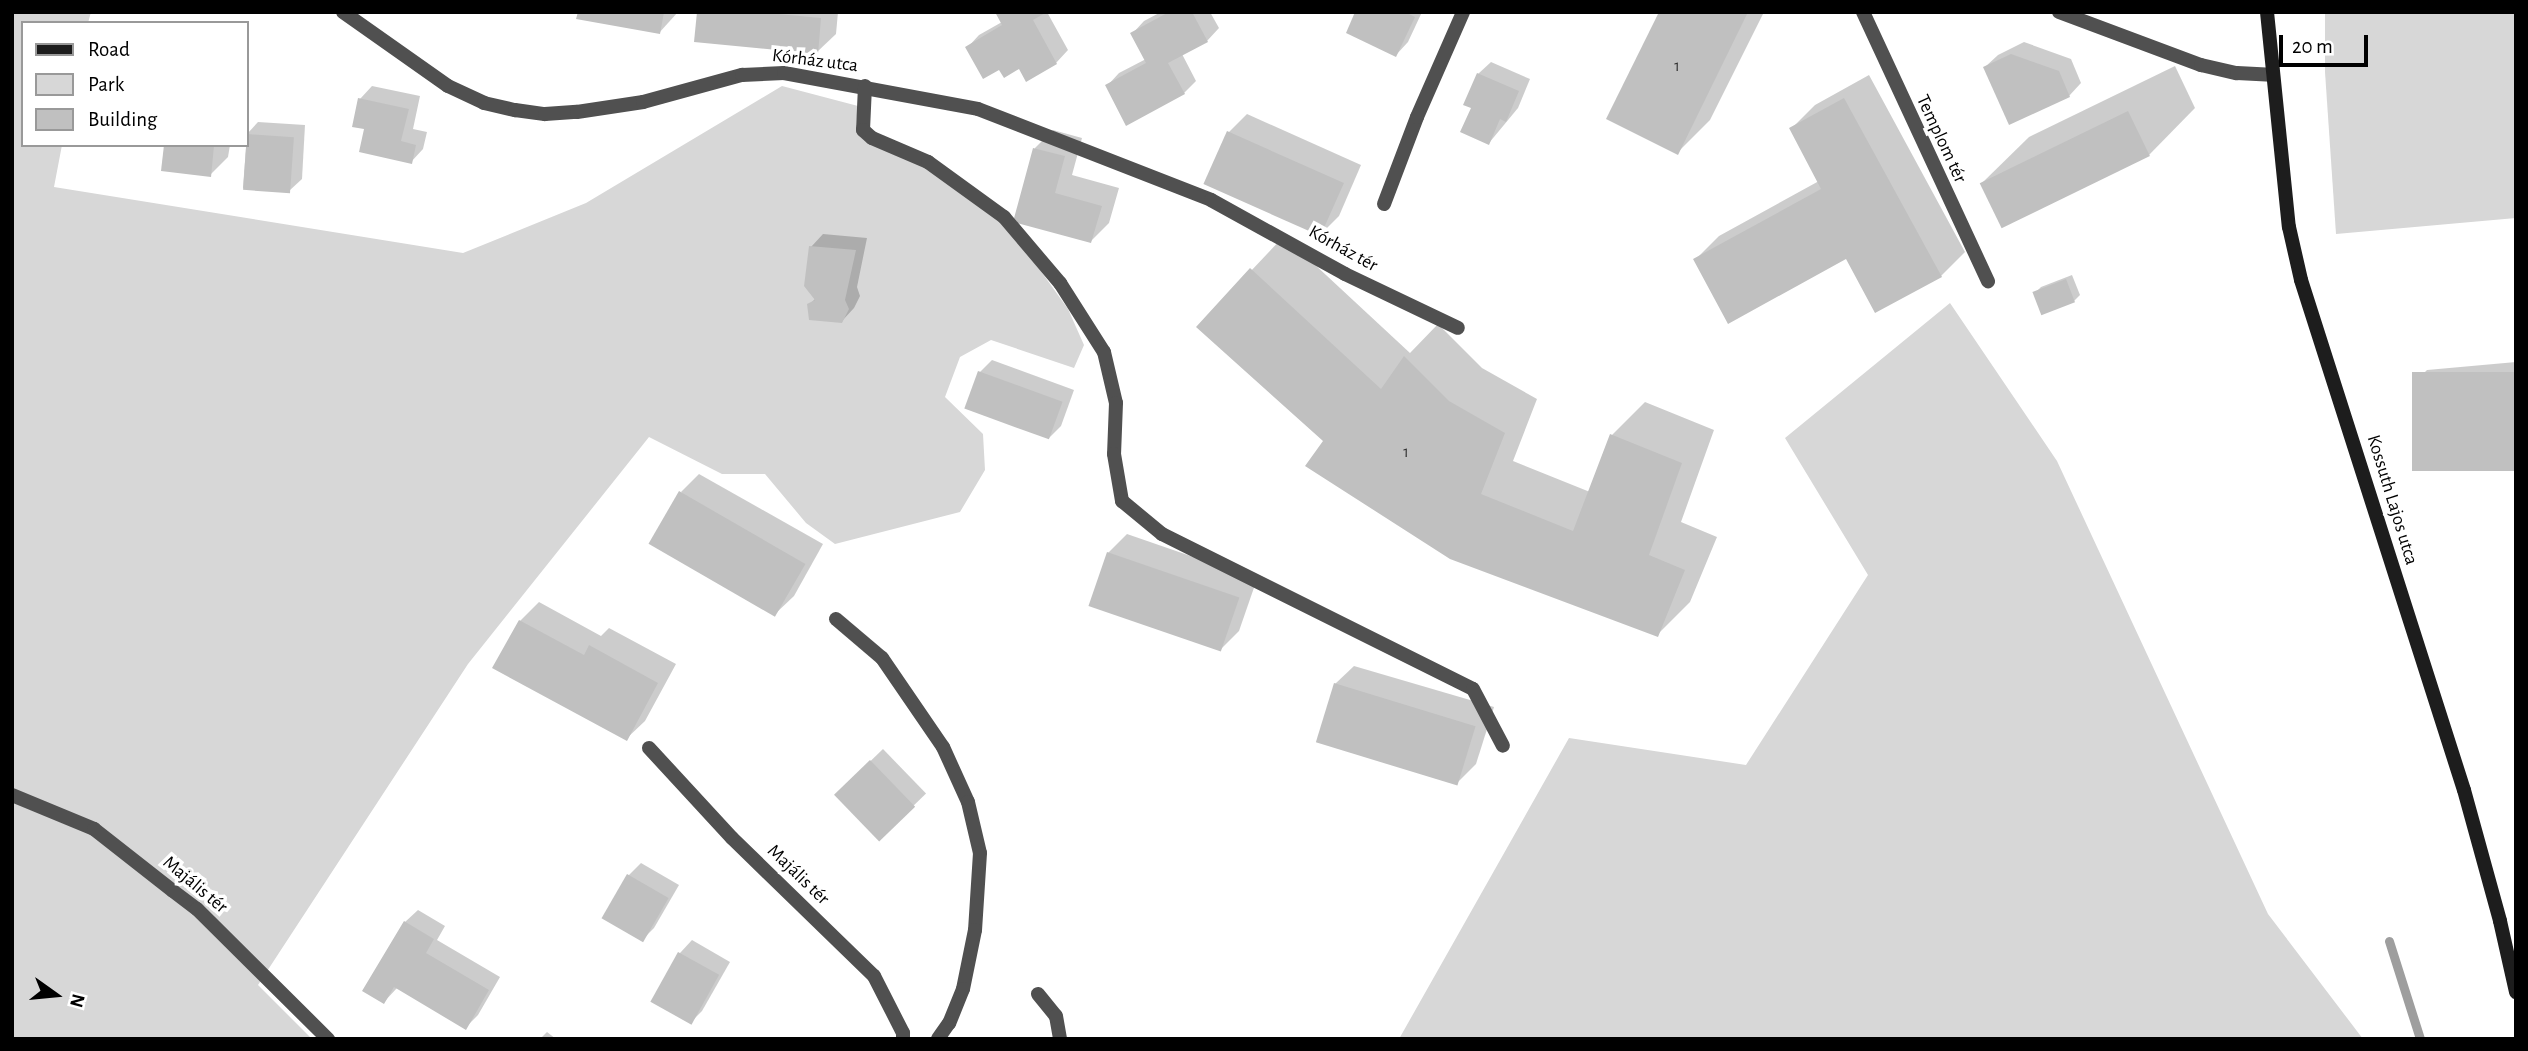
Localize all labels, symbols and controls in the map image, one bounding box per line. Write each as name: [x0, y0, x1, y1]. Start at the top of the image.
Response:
legend: [21, 21, 248, 147]
scale bar: [2283, 21, 2372, 65]
text: 20 m: [2292, 36, 2333, 57]
text: Road: [88, 39, 130, 60]
street label: Kórház utca: [771, 44, 859, 78]
house number: 1: [1674, 56, 1680, 76]
text: Park: [88, 74, 124, 95]
street label: Templom tér: [1911, 91, 1971, 187]
text: Building: [88, 109, 157, 130]
street label: Kórház tér: [1304, 221, 1382, 277]
street label: Kossuth Lajos utca: [2361, 432, 2423, 568]
house number: 1: [1403, 442, 1409, 462]
street label: Majális tér: [762, 840, 834, 910]
street label: Majális tér: [158, 851, 232, 919]
north arrow: [21, 960, 91, 1030]
text: N: [66, 992, 88, 1009]

